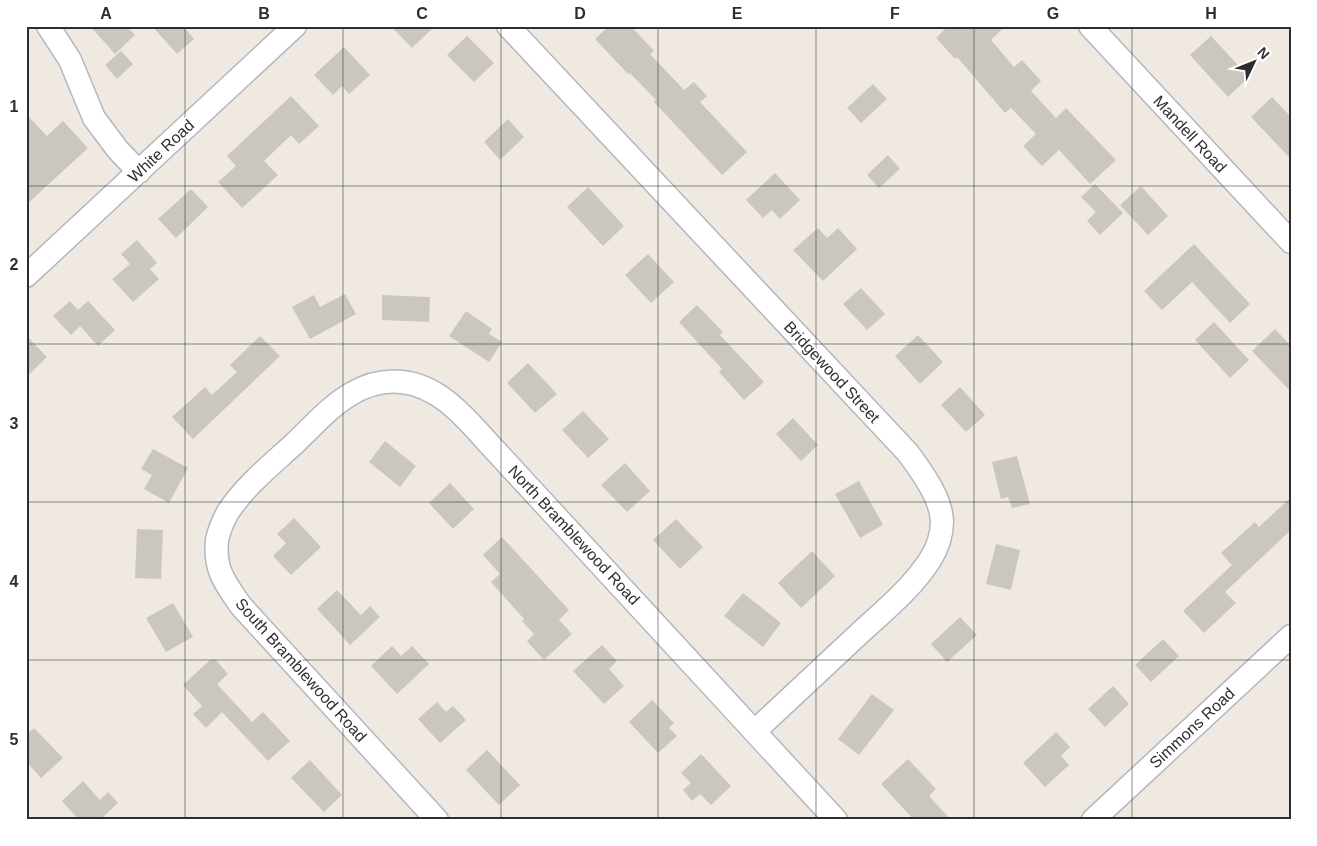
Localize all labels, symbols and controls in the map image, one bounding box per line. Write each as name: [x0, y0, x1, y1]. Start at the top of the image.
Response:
text: A: [100, 5, 112, 22]
text: B: [258, 5, 270, 22]
text: C: [416, 5, 428, 22]
text: D: [574, 5, 586, 22]
text: E: [732, 5, 743, 22]
text: F: [890, 5, 900, 22]
text: G: [1047, 5, 1059, 22]
text: H: [1205, 5, 1217, 22]
north arrow: [1230, 38, 1280, 88]
text: N: [1254, 44, 1273, 62]
street label: Mandell Road: [1150, 92, 1230, 176]
text: 1: [10, 98, 19, 115]
street label: White Road: [125, 116, 197, 186]
text: 2: [10, 256, 19, 273]
street label: Bridgewood Street: [781, 318, 883, 426]
text: 3: [10, 415, 19, 432]
street label: North Bramblewood Road: [505, 462, 643, 608]
text: 4: [10, 573, 19, 590]
street label: South Bramblewood Road: [232, 595, 370, 745]
street label: Simmons Road: [1146, 684, 1238, 772]
text: 5: [10, 731, 19, 748]

